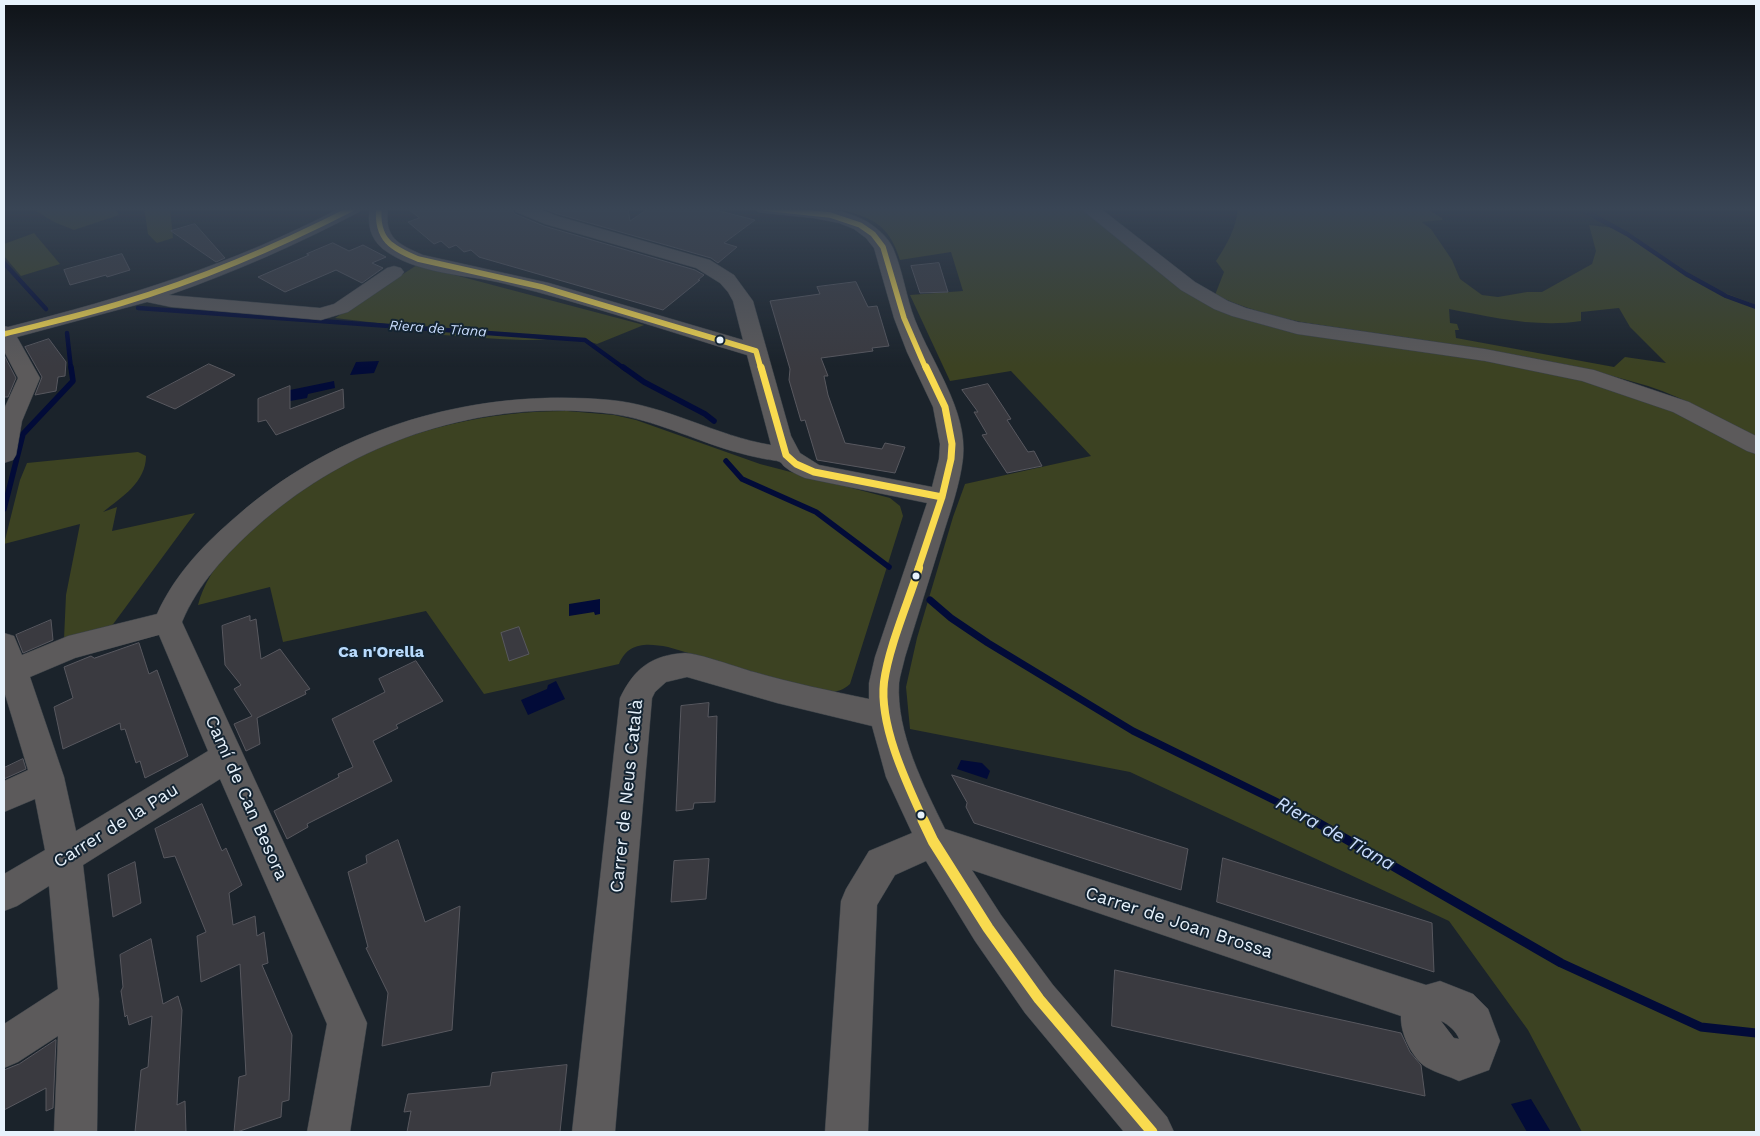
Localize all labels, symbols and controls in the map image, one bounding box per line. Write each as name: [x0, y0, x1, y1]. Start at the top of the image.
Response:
water label: Riera de Tiana: [389, 317, 487, 341]
unlabelled marker: [715, 335, 725, 345]
unlabelled marker: [911, 571, 921, 581]
district label: Ca n'Orella: [338, 642, 424, 662]
street label: Carrer de Neus Català: [606, 698, 648, 894]
street label: Camí de Can Besora: [200, 712, 292, 884]
street label: Carrer de la Pau: [50, 779, 182, 873]
water label: Riera de Tiana: [1272, 792, 1398, 876]
unlabelled marker: [916, 810, 926, 820]
street label: Carrer de Joan Brossa: [1083, 882, 1275, 964]

